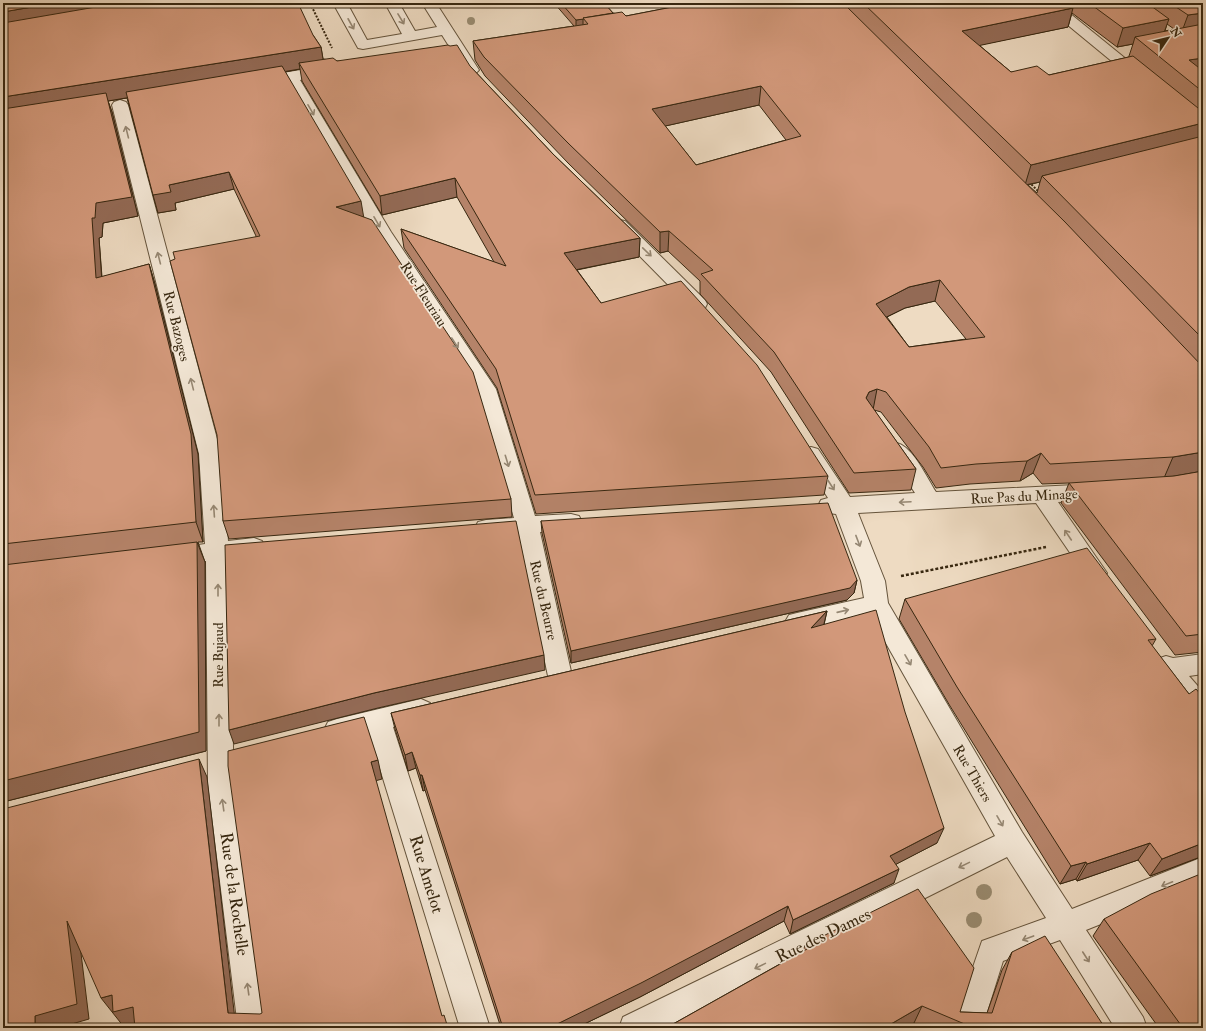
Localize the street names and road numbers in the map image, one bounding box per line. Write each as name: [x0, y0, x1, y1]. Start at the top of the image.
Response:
street label: Rue Fleuriau: [396, 259, 451, 330]
street label: Rue Bazoges: [160, 289, 194, 363]
street label: Rue Pas du Minage: [970, 485, 1078, 508]
street label: Rue du Beurre: [526, 558, 561, 642]
street label: Rue Bujaud: [210, 622, 227, 688]
street label: Rue Thiers: [949, 742, 996, 805]
street label: Rue de la Rochelle: [215, 831, 254, 957]
street label: Rue Amelot: [405, 833, 448, 916]
street label: Rue des Dames: [772, 903, 874, 968]

